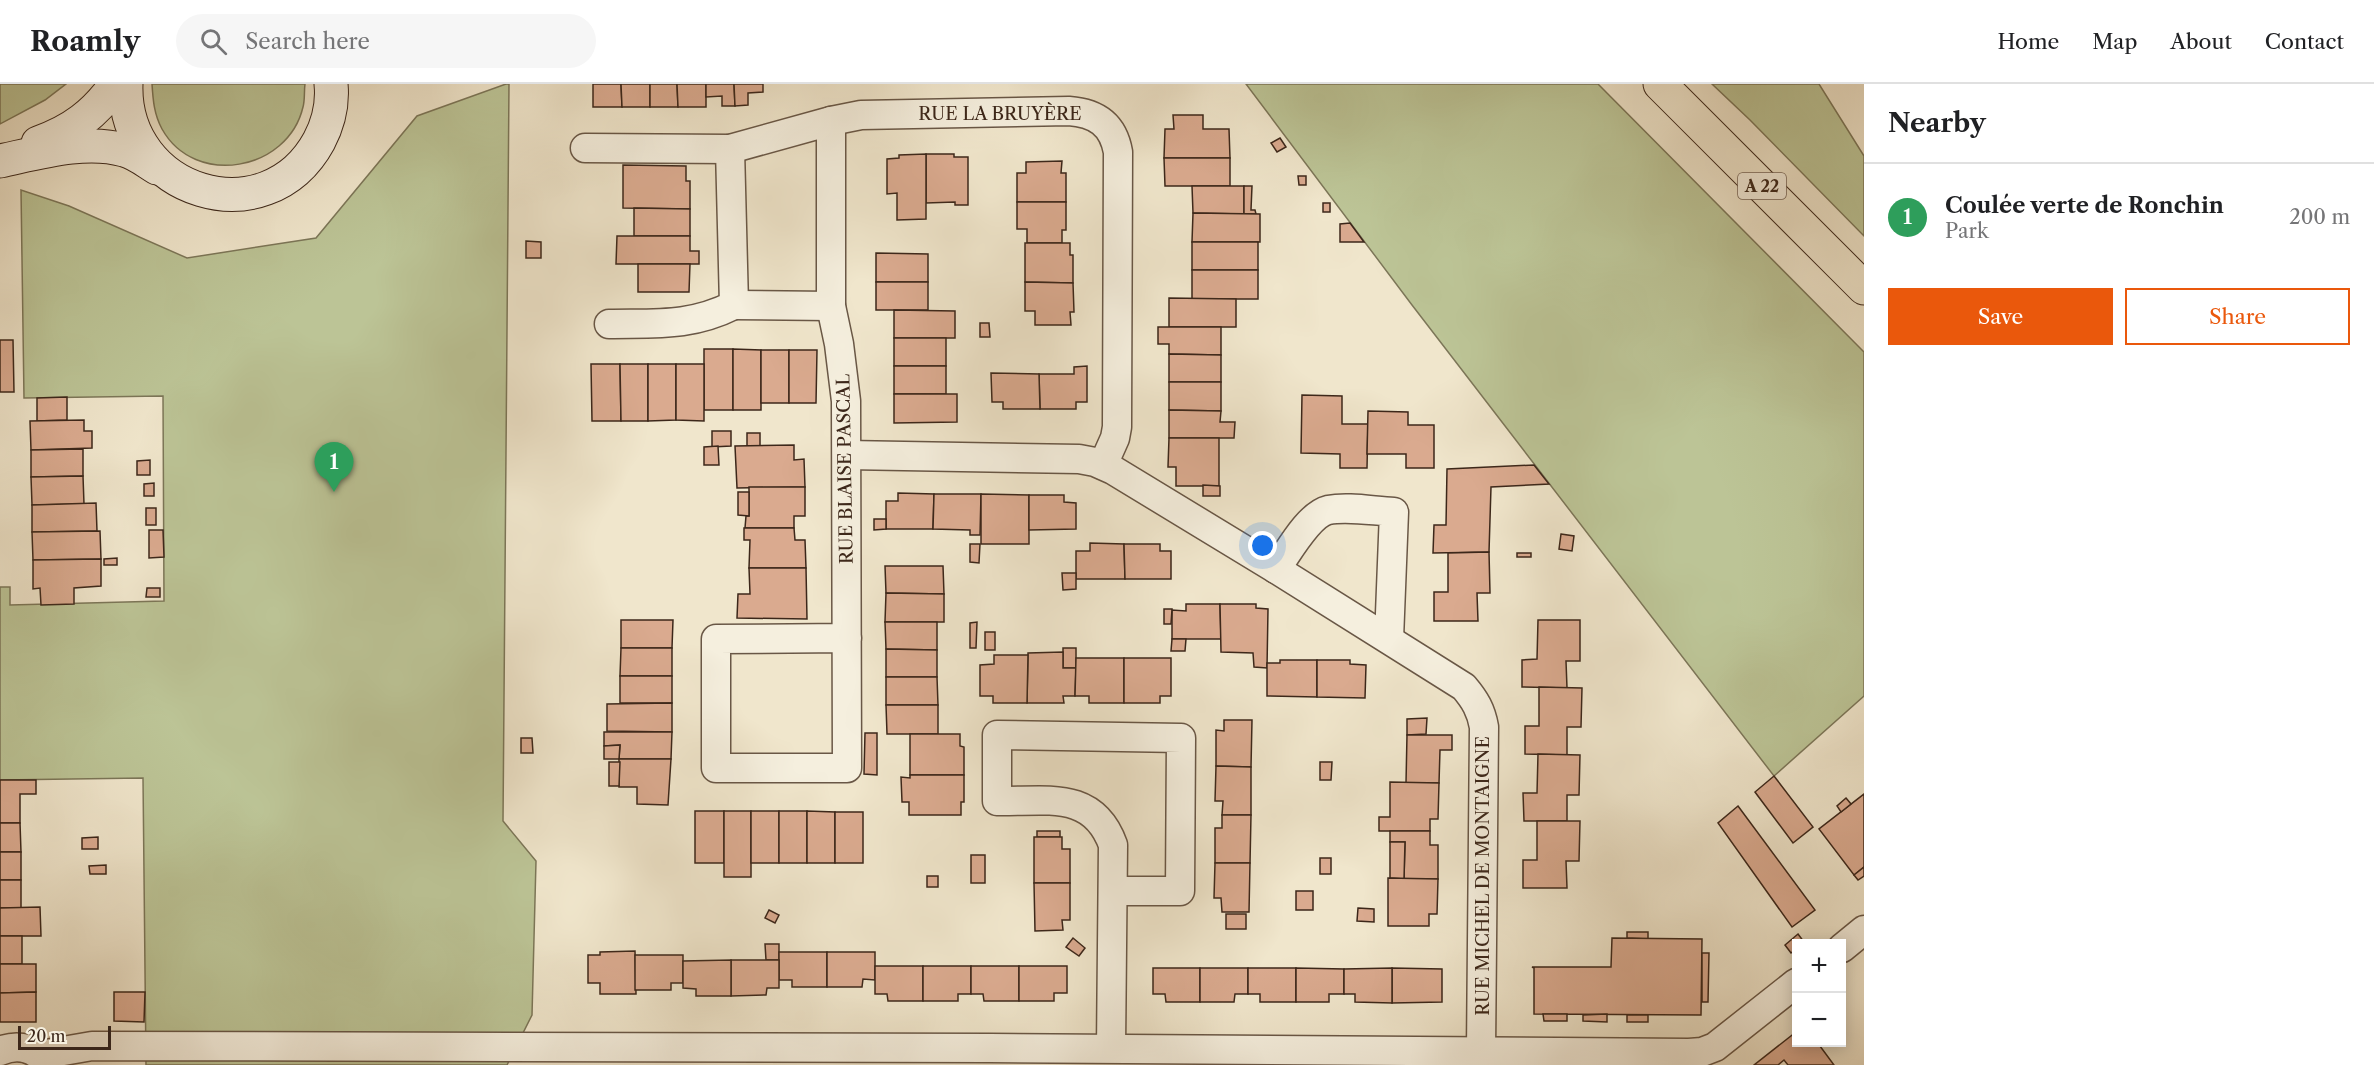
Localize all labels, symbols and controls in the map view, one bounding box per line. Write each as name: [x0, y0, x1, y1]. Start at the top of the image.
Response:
search box: [176, 14, 596, 68]
text: Roamly: [30, 24, 140, 58]
icon: search: [197, 25, 230, 58]
text: Search here: [245, 28, 370, 55]
text: Home: [1998, 29, 2059, 54]
text: Map: [2092, 29, 2137, 54]
text: About: [2170, 29, 2232, 54]
text: Contact: [2265, 29, 2344, 54]
street label: RUE LA BRUYÈRE: [918, 102, 1082, 125]
text: Nearby: [1888, 107, 1986, 139]
road number: A 22: [1738, 173, 1786, 199]
text: Coulée verte de Ronchin: [1945, 192, 2224, 219]
text: 1: [1903, 205, 1912, 229]
text: 200 m: [2289, 205, 2350, 229]
text: Park: [1945, 219, 1988, 243]
button: Save: [1888, 288, 2113, 345]
button: Share: [2125, 288, 2350, 345]
street label: RUE BLAISE PASCAL: [832, 373, 858, 564]
pin: 1: [314, 442, 354, 492]
your location: [1248, 531, 1277, 560]
street label: RUE MICHEL DE MONTAIGNE: [1472, 736, 1494, 1016]
map controls: [1792, 939, 1846, 1047]
button: +: [1792, 939, 1846, 993]
button: −: [1792, 993, 1846, 1047]
scale bar: [18, 1023, 111, 1050]
text: 20 m: [27, 1026, 66, 1046]

